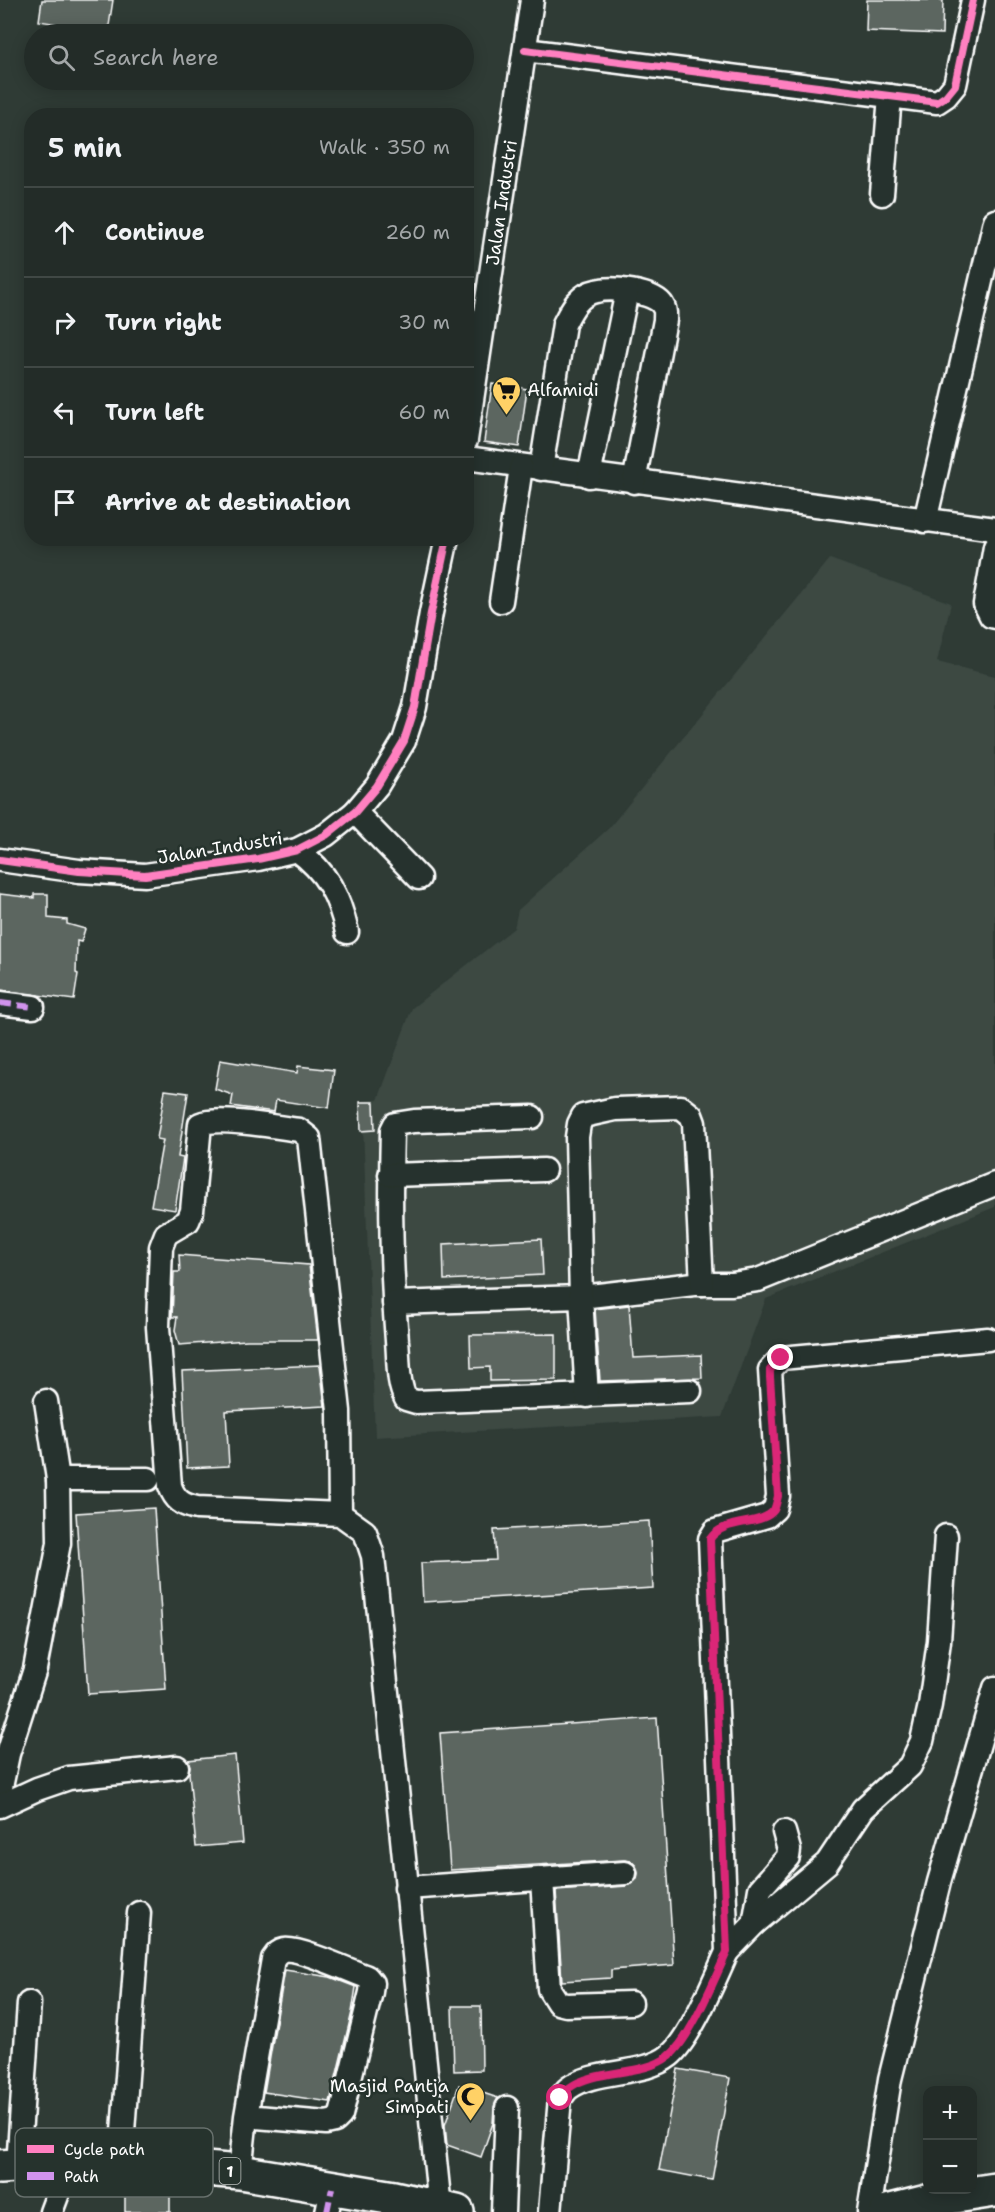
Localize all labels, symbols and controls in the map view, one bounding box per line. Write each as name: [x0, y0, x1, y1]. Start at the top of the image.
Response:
search box: [24, 24, 474, 90]
icon: search: [45, 41, 78, 74]
text: Search here: [93, 43, 219, 72]
text: 5 min: [48, 130, 122, 165]
text: Walk · 350 m: [319, 134, 450, 160]
street label: Jalan Industri: [480, 138, 523, 267]
icon: ahead: [48, 216, 81, 249]
text: Continue: [105, 218, 205, 247]
text: 260 m: [385, 219, 450, 245]
icon: right: [48, 306, 81, 339]
text: Turn right: [105, 308, 222, 337]
text: 30 m: [398, 309, 450, 335]
supermarket icon: Alfamidi: [490, 374, 522, 416]
place label: Alfamidi: [527, 378, 599, 402]
icon: left: [48, 396, 81, 429]
text: Turn left: [105, 398, 204, 427]
text: 60 m: [398, 399, 450, 425]
icon: arrive: [48, 486, 81, 519]
text: Arrive at destination: [105, 488, 351, 517]
street label: Jalan Industri: [156, 826, 284, 870]
route end: [767, 1344, 793, 1370]
place label: Masjid Pantja Simpati: [330, 2074, 449, 2119]
mosque icon: Masjid Pantja Simpati: [454, 2080, 486, 2122]
route start: [546, 2084, 572, 2110]
map controls: [923, 2086, 977, 2194]
button: +: [923, 2086, 977, 2140]
legend: [15, 2128, 213, 2197]
text: Cycle path: [64, 2139, 145, 2160]
button: −: [923, 2140, 977, 2194]
road number: 1: [220, 2158, 240, 2184]
text: Path: [64, 2166, 99, 2187]

